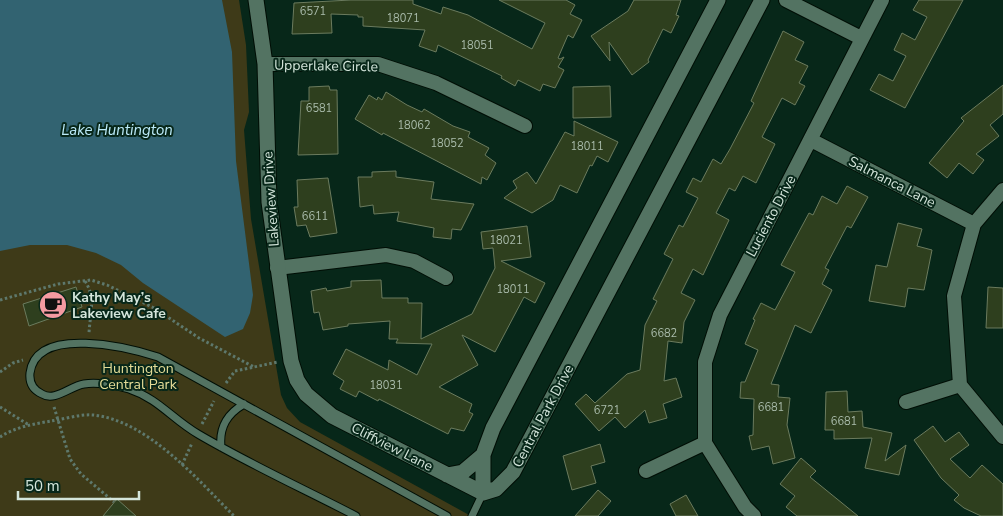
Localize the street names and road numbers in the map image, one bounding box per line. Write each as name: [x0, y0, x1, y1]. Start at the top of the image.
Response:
street label: Upperlake Circle: [274, 56, 378, 76]
street label: Lakeview Drive: [258, 151, 284, 247]
street label: Salmanca Lane: [845, 152, 939, 212]
street label: Luciento Drive: [742, 172, 800, 260]
street label: Central Park Drive: [508, 361, 578, 471]
street label: Cliffview Lane: [348, 418, 436, 476]

